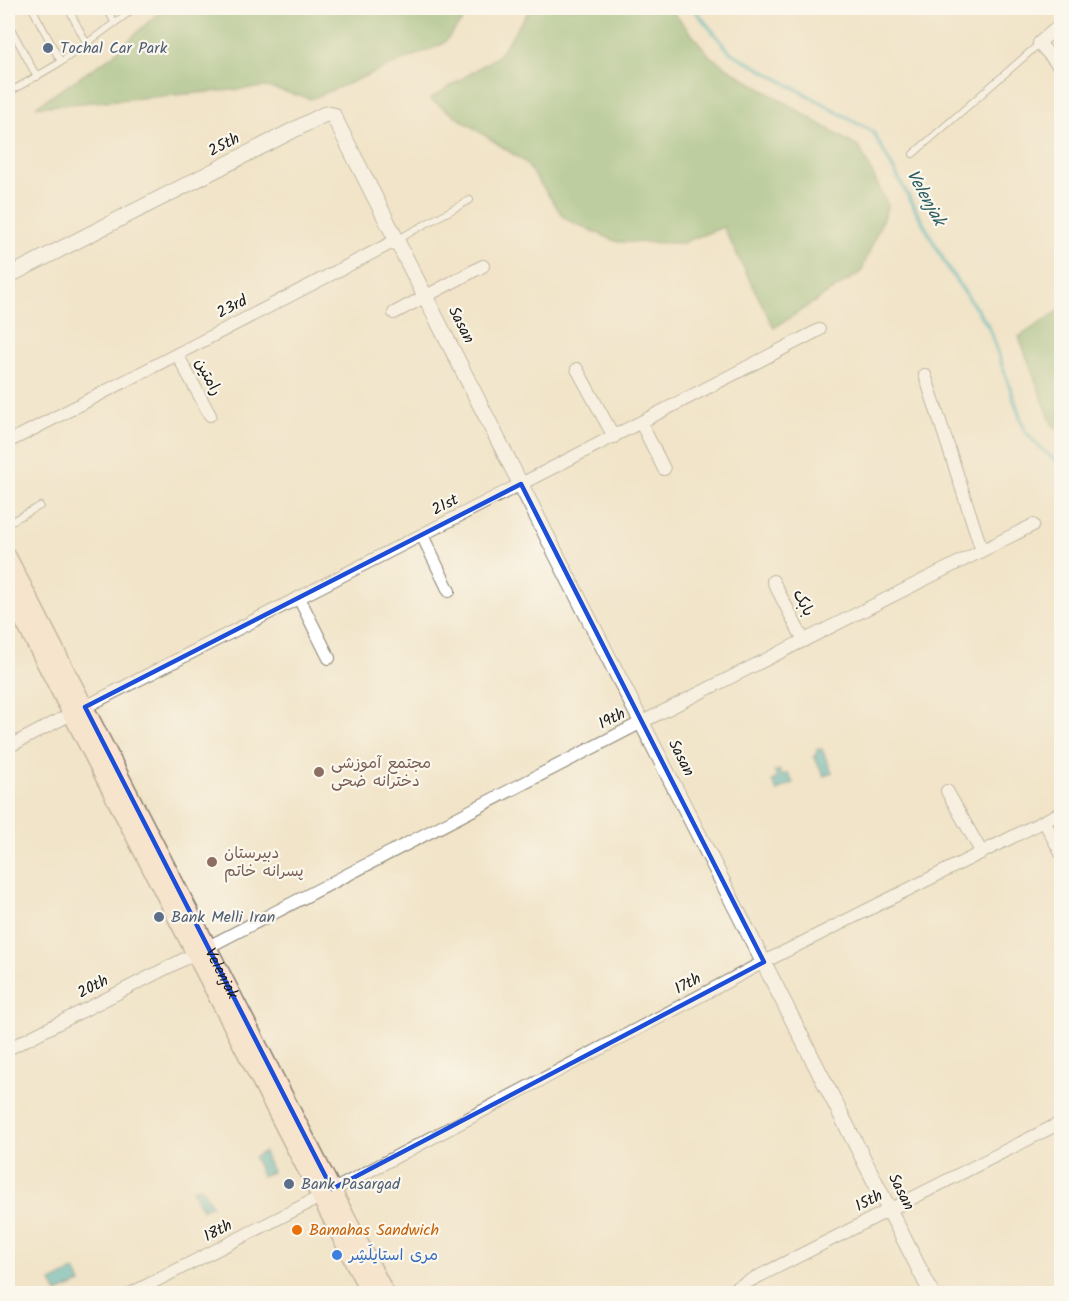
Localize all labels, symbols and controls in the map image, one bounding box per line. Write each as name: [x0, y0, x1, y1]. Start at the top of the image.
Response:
place label: Tochal Car Park: [60, 36, 168, 61]
marker: Tochal Car Park: [41, 41, 55, 55]
street label: 25th: [204, 126, 244, 164]
water label: Velenjak: [897, 164, 954, 234]
street label: 23rd: [212, 288, 253, 325]
street label: Sasan: [441, 302, 481, 348]
street label: رامتین: [188, 354, 228, 400]
street label: 21st: [427, 487, 464, 522]
street label: بابک: [786, 585, 820, 621]
street label: 19th: [594, 702, 630, 736]
street label: Sasan: [661, 735, 701, 781]
place label: مجتمع آموزشی دخترانه ضحی: [331, 751, 431, 794]
marker: مجتمع آموزشی دخترانه ضحی: [312, 765, 326, 779]
place label: دبیرستان پسرانه خاتم: [224, 841, 304, 884]
marker: دبیرستان پسرانه خاتم: [205, 855, 219, 869]
place label: Bank Melli Iran: [171, 905, 275, 930]
marker: Bank Melli Iran: [152, 910, 166, 924]
street label: Velenjak: [198, 943, 245, 1004]
street label: 17th: [670, 967, 706, 1001]
street label: 20th: [73, 969, 113, 1005]
street label: Sasan: [881, 1169, 921, 1215]
place label: Bank Pasargad: [301, 1172, 401, 1197]
marker: Bank Pasargad: [282, 1177, 296, 1191]
street label: 15th: [851, 1183, 887, 1219]
street label: 18th: [199, 1213, 237, 1249]
place label: Bamahas Sandwich: [309, 1218, 439, 1243]
marker: Bamahas Sandwich: [290, 1223, 304, 1237]
place label: مری استایلَشِر: [347, 1243, 438, 1268]
marker: مری استایلَشِر: [330, 1248, 344, 1262]

